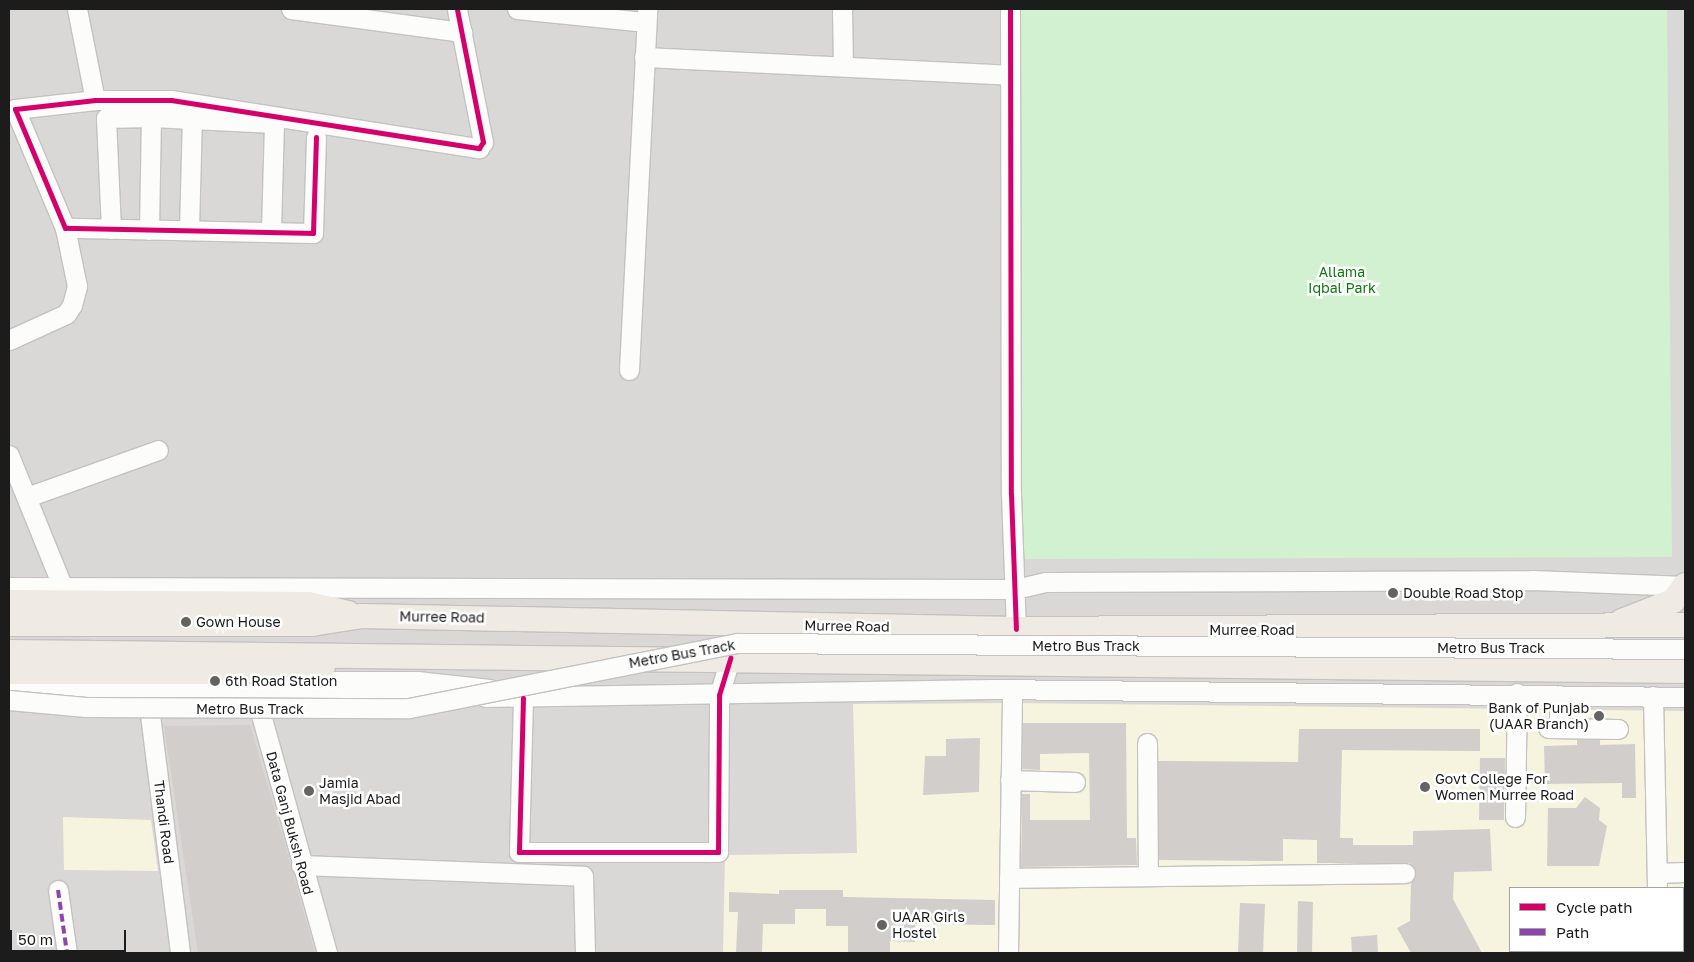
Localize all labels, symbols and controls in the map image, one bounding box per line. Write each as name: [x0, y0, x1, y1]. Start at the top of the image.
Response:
park label: Allama Iqbal Park: [1308, 264, 1376, 296]
place label: Double Road Stop: [1403, 585, 1523, 601]
marker: Double Road Stop: [1387, 587, 1399, 599]
street label: Murree Road: [399, 608, 485, 626]
place label: Gown House: [196, 614, 281, 630]
marker: Gown House: [180, 616, 192, 628]
street label: Murree Road: [804, 617, 890, 635]
street label: Murree Road: [1209, 622, 1295, 638]
street label: Metro Bus Track: [627, 636, 737, 672]
street label: Metro Bus Track: [1032, 638, 1140, 654]
street label: Metro Bus Track: [1437, 640, 1545, 656]
place label: 6th Road Station: [225, 673, 337, 689]
marker: 6th Road Station: [209, 675, 221, 687]
place label: Bank of Punjab (UAAR Branch): [1488, 700, 1589, 732]
street label: Metro Bus Track: [196, 701, 304, 717]
marker: Bank of Punjab (UAAR Branch): [1593, 710, 1605, 722]
street label: Data Ganj Buksh Road: [263, 749, 317, 897]
place label: Govt College For Women Murree Road: [1435, 771, 1574, 804]
place label: Jamia Masjid Abad: [319, 775, 400, 808]
street label: Thandi Road: [151, 779, 177, 865]
marker: Govt College For Women Murree Road: [1419, 781, 1431, 793]
marker: Jamia Masjid Abad: [303, 785, 315, 797]
legend: [1509, 887, 1684, 952]
text: Cycle path: [1556, 898, 1632, 916]
place label: UAAR Girls Hostel: [892, 909, 965, 942]
marker: UAAR Girls Hostel: [876, 919, 888, 931]
scale bar: [12, 920, 129, 952]
text: Path: [1556, 923, 1589, 941]
text: 50 m: [18, 930, 53, 948]

